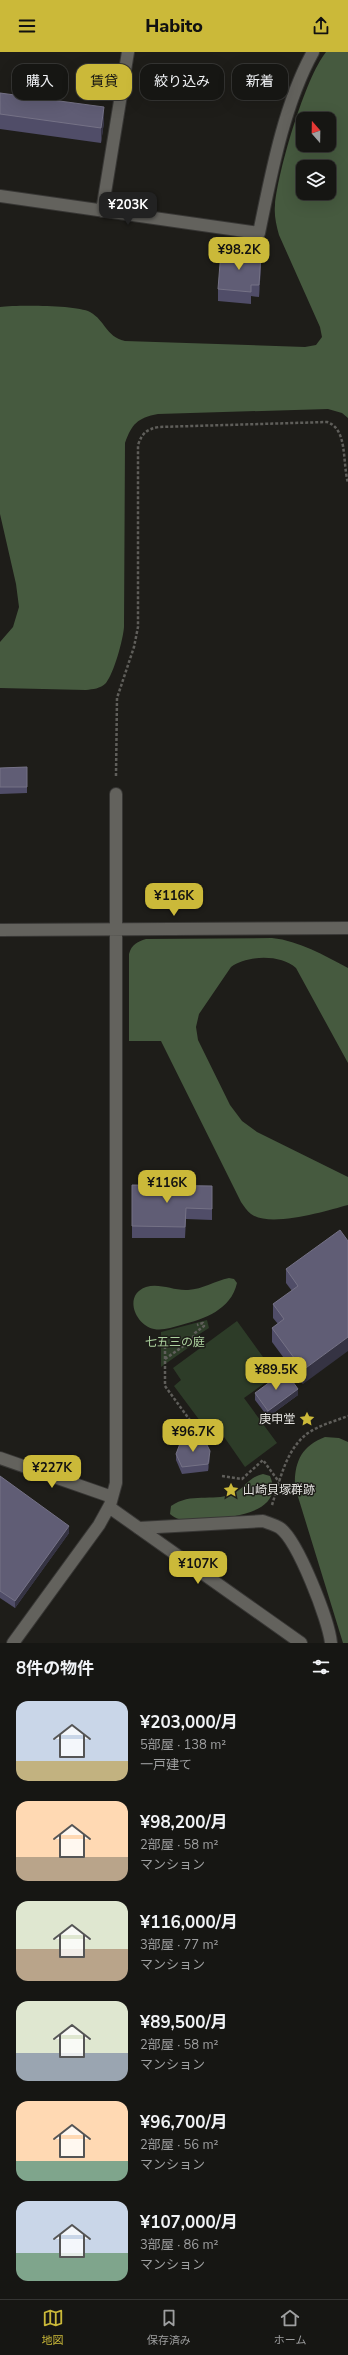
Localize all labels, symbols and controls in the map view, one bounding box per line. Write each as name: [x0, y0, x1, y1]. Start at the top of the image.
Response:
text: Habito: [145, 14, 203, 38]
icon: menu: [16, 15, 38, 37]
icon: share: [310, 15, 332, 37]
chip: 購入: [12, 64, 68, 100]
chip: 賃貸: [76, 64, 132, 100]
chip: 絞り込み: [140, 64, 224, 100]
chip: 新着: [232, 64, 288, 100]
north arrow: [296, 112, 336, 152]
map controls: [296, 112, 336, 200]
button: layers: [296, 160, 336, 200]
pin: ¥203K: [100, 192, 156, 226]
text: ¥203K: [108, 196, 148, 214]
pin: ¥98.2K: [206, 237, 272, 271]
text: ¥98.2K: [217, 241, 261, 259]
pin: ¥116K: [146, 883, 202, 917]
text: ¥116K: [154, 887, 194, 905]
pin: ¥116K: [139, 1170, 195, 1204]
text: ¥116K: [147, 1174, 187, 1192]
park label: 七五三の庭: [145, 1334, 205, 1350]
pin: ¥89.5K: [243, 1357, 309, 1391]
text: ¥89.5K: [254, 1361, 298, 1379]
place icon: 庚申堂: [298, 1410, 316, 1428]
place label: 庚申堂: [259, 1411, 295, 1427]
pin: ¥96.7K: [160, 1419, 226, 1453]
text: ¥96.7K: [171, 1423, 215, 1441]
pin: ¥227K: [24, 1455, 80, 1489]
text: ¥227K: [32, 1459, 72, 1477]
place icon: 山崎貝塚群跡: [222, 1481, 240, 1499]
place label: 山崎貝塚群跡: [243, 1482, 315, 1498]
pin: ¥107K: [170, 1551, 226, 1585]
text: ¥107K: [178, 1555, 218, 1573]
icon: filters: [310, 1656, 332, 1678]
text: 8件の物件: [16, 1657, 94, 1680]
text: ¥203,000/月: [140, 1711, 238, 1734]
icon: home: [48, 1717, 96, 1765]
text: 5部屋 · 138 m²: [140, 1736, 226, 1754]
text: 一戸建て: [140, 1756, 192, 1774]
text: ¥98,200/月: [140, 1811, 228, 1834]
icon: home: [48, 1817, 96, 1865]
text: 2部屋 · 58 m²: [140, 1836, 218, 1854]
text: マンション: [140, 1856, 205, 1874]
text: ¥116,000/月: [140, 1911, 238, 1934]
icon: home: [48, 1917, 96, 1965]
text: 3部屋 · 77 m²: [140, 1936, 218, 1954]
text: マンション: [140, 1956, 205, 1974]
text: ¥89,500/月: [140, 2011, 228, 2034]
icon: home: [48, 2017, 96, 2065]
text: 2部屋 · 58 m²: [140, 2036, 218, 2054]
text: マンション: [140, 2056, 205, 2074]
text: ¥96,700/月: [140, 2111, 228, 2134]
icon: home: [48, 2117, 96, 2165]
text: 2部屋 · 56 m²: [140, 2136, 218, 2154]
text: マンション: [140, 2156, 205, 2174]
text: ¥107,000/月: [140, 2211, 238, 2234]
icon: home: [48, 2217, 96, 2265]
text: 3部屋 · 86 m²: [140, 2236, 218, 2254]
text: マンション: [140, 2256, 205, 2274]
tab: 地図: [42, 2307, 64, 2348]
tab: 保存済み: [147, 2307, 191, 2348]
tab: ホーム: [274, 2307, 306, 2348]

